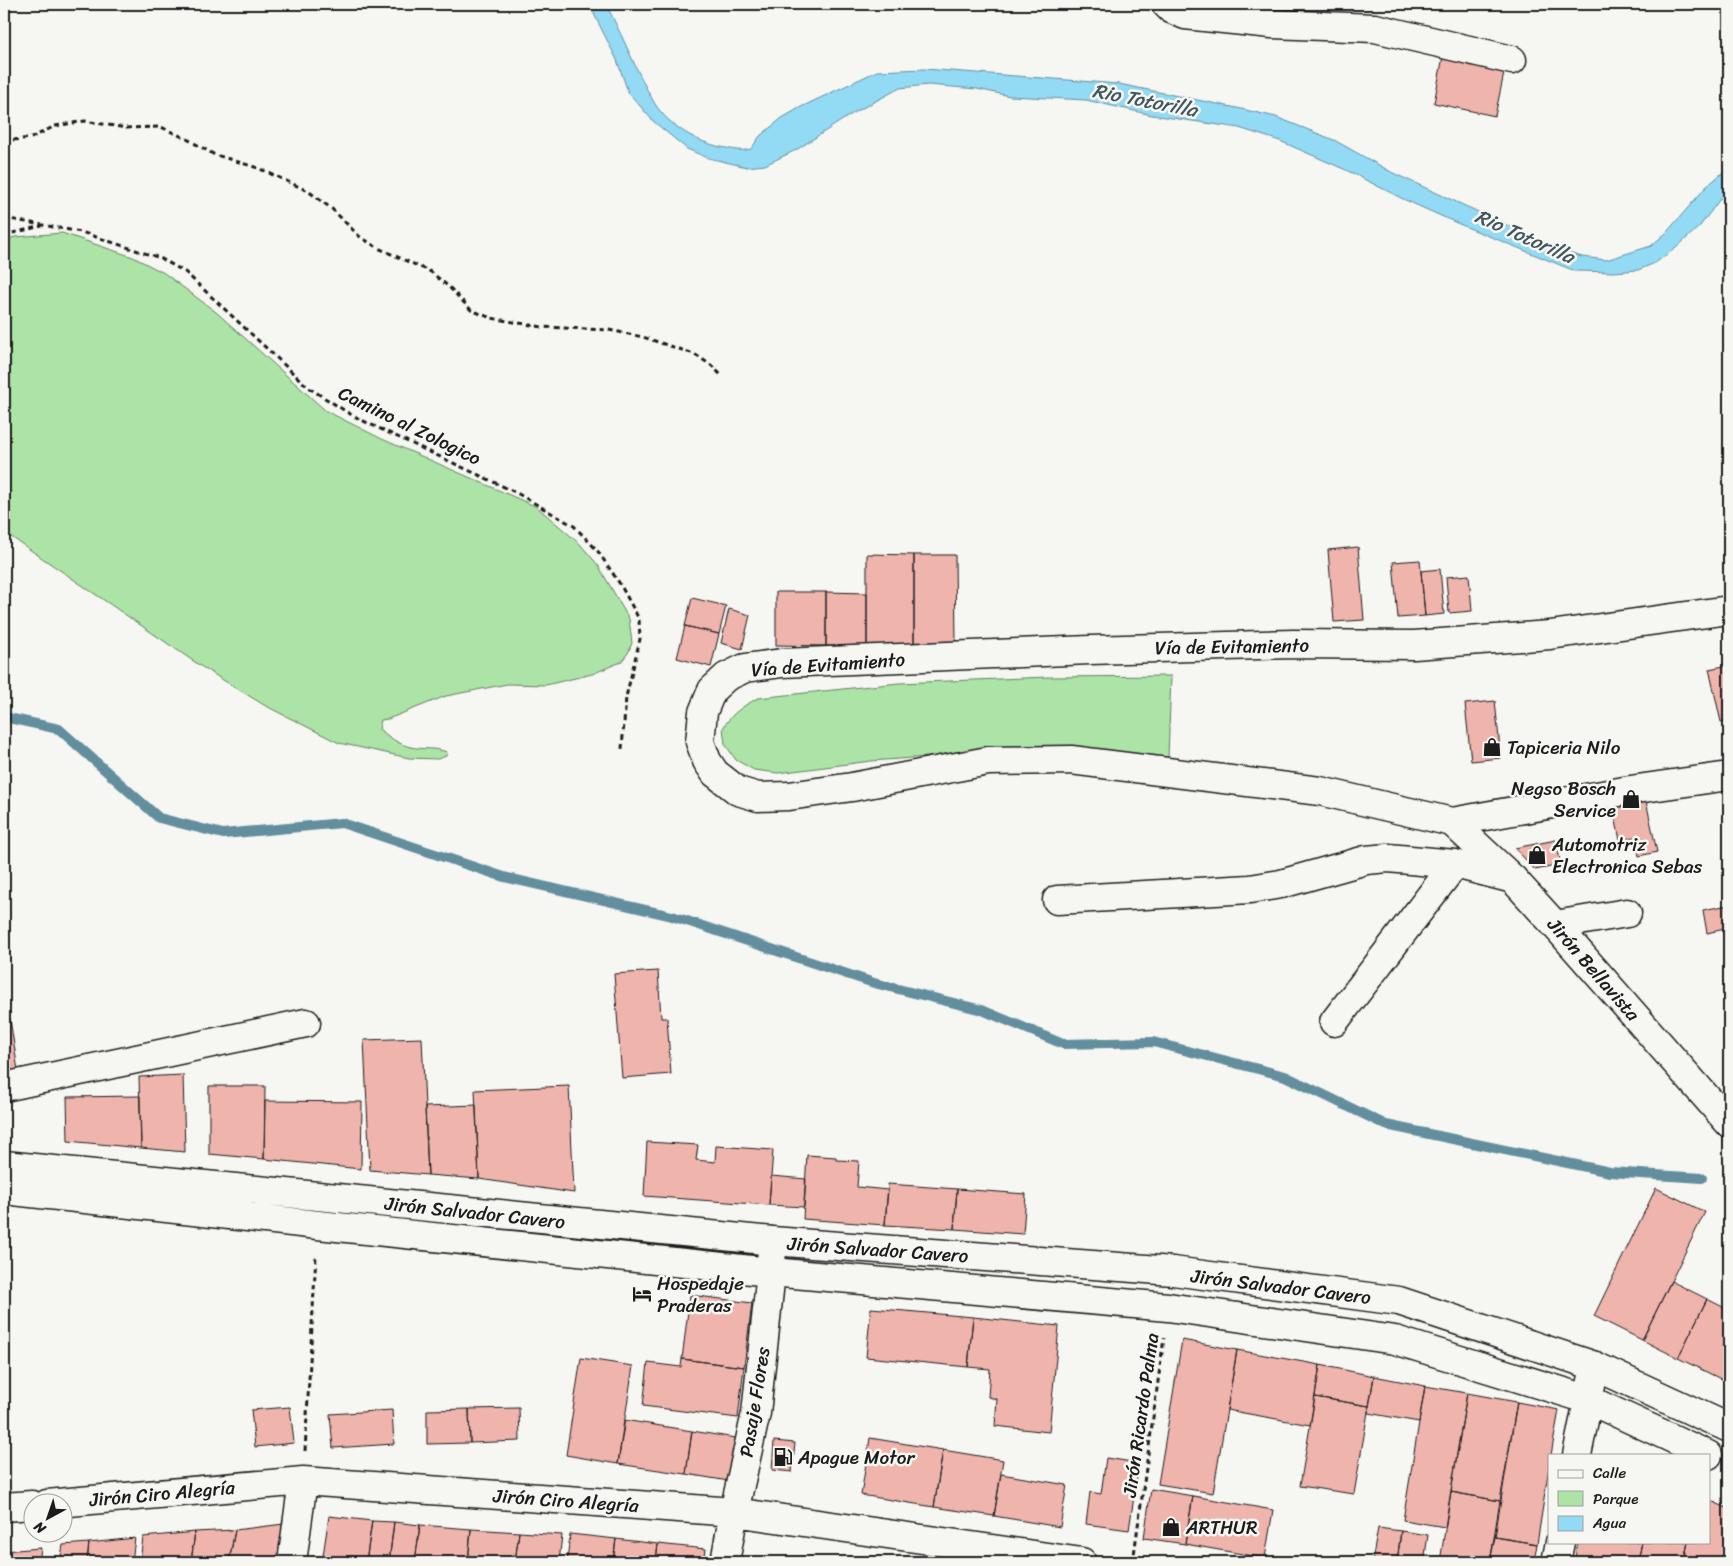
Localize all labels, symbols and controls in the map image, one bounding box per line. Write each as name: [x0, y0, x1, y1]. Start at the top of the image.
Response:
water label: Rio Totorilla: [1090, 73, 1202, 128]
water label: Rio Totorilla: [1469, 199, 1582, 275]
street label: Camino al Zologico: [333, 377, 487, 474]
street label: Vía de Evitamiento: [1155, 629, 1310, 664]
street label: Vía de Evitamiento: [750, 643, 906, 686]
place label: Tapiceria Nilo: [1507, 731, 1621, 764]
shop icon: Tapiceria Nilo: [1481, 736, 1503, 758]
place label: Negso Bosch Service: [1511, 772, 1616, 827]
shop icon: Negso Bosch Service: [1620, 788, 1642, 810]
place label: Automotriz Electronica Sebas: [1551, 828, 1702, 883]
shop icon: Automotriz Electronica Sebas: [1526, 844, 1548, 866]
street label: Jirón Bellavista: [1538, 909, 1649, 1029]
street label: Jirón Salvador Cavero: [382, 1187, 567, 1238]
street label: Jirón Salvador Cavero: [785, 1227, 970, 1272]
street label: Jirón Salvador Cavero: [1188, 1259, 1373, 1314]
place label: Hospedaje Praderas: [657, 1267, 744, 1322]
hotel icon: Hospedaje Praderas: [631, 1283, 653, 1305]
street label: Jirón Ricardo Palma: [1112, 1330, 1168, 1500]
street label: Pasaje Flores: [729, 1344, 780, 1460]
place label: Apague Motor: [797, 1441, 915, 1474]
fuel station icon: Apague Motor: [772, 1446, 794, 1468]
legend: [1548, 1454, 1710, 1544]
text: Calle: [1593, 1460, 1626, 1486]
street label: Jirón Ciro Alegría: [87, 1471, 237, 1516]
street label: Jirón Ciro Alegría: [491, 1479, 640, 1522]
text: Parque: [1593, 1486, 1638, 1512]
north arrow: [22, 1494, 72, 1544]
text: Agua: [1592, 1510, 1626, 1536]
place label: ARTHUR: [1185, 1511, 1258, 1544]
text: N: [28, 1515, 52, 1541]
shop icon: ARTHUR: [1160, 1516, 1182, 1538]

